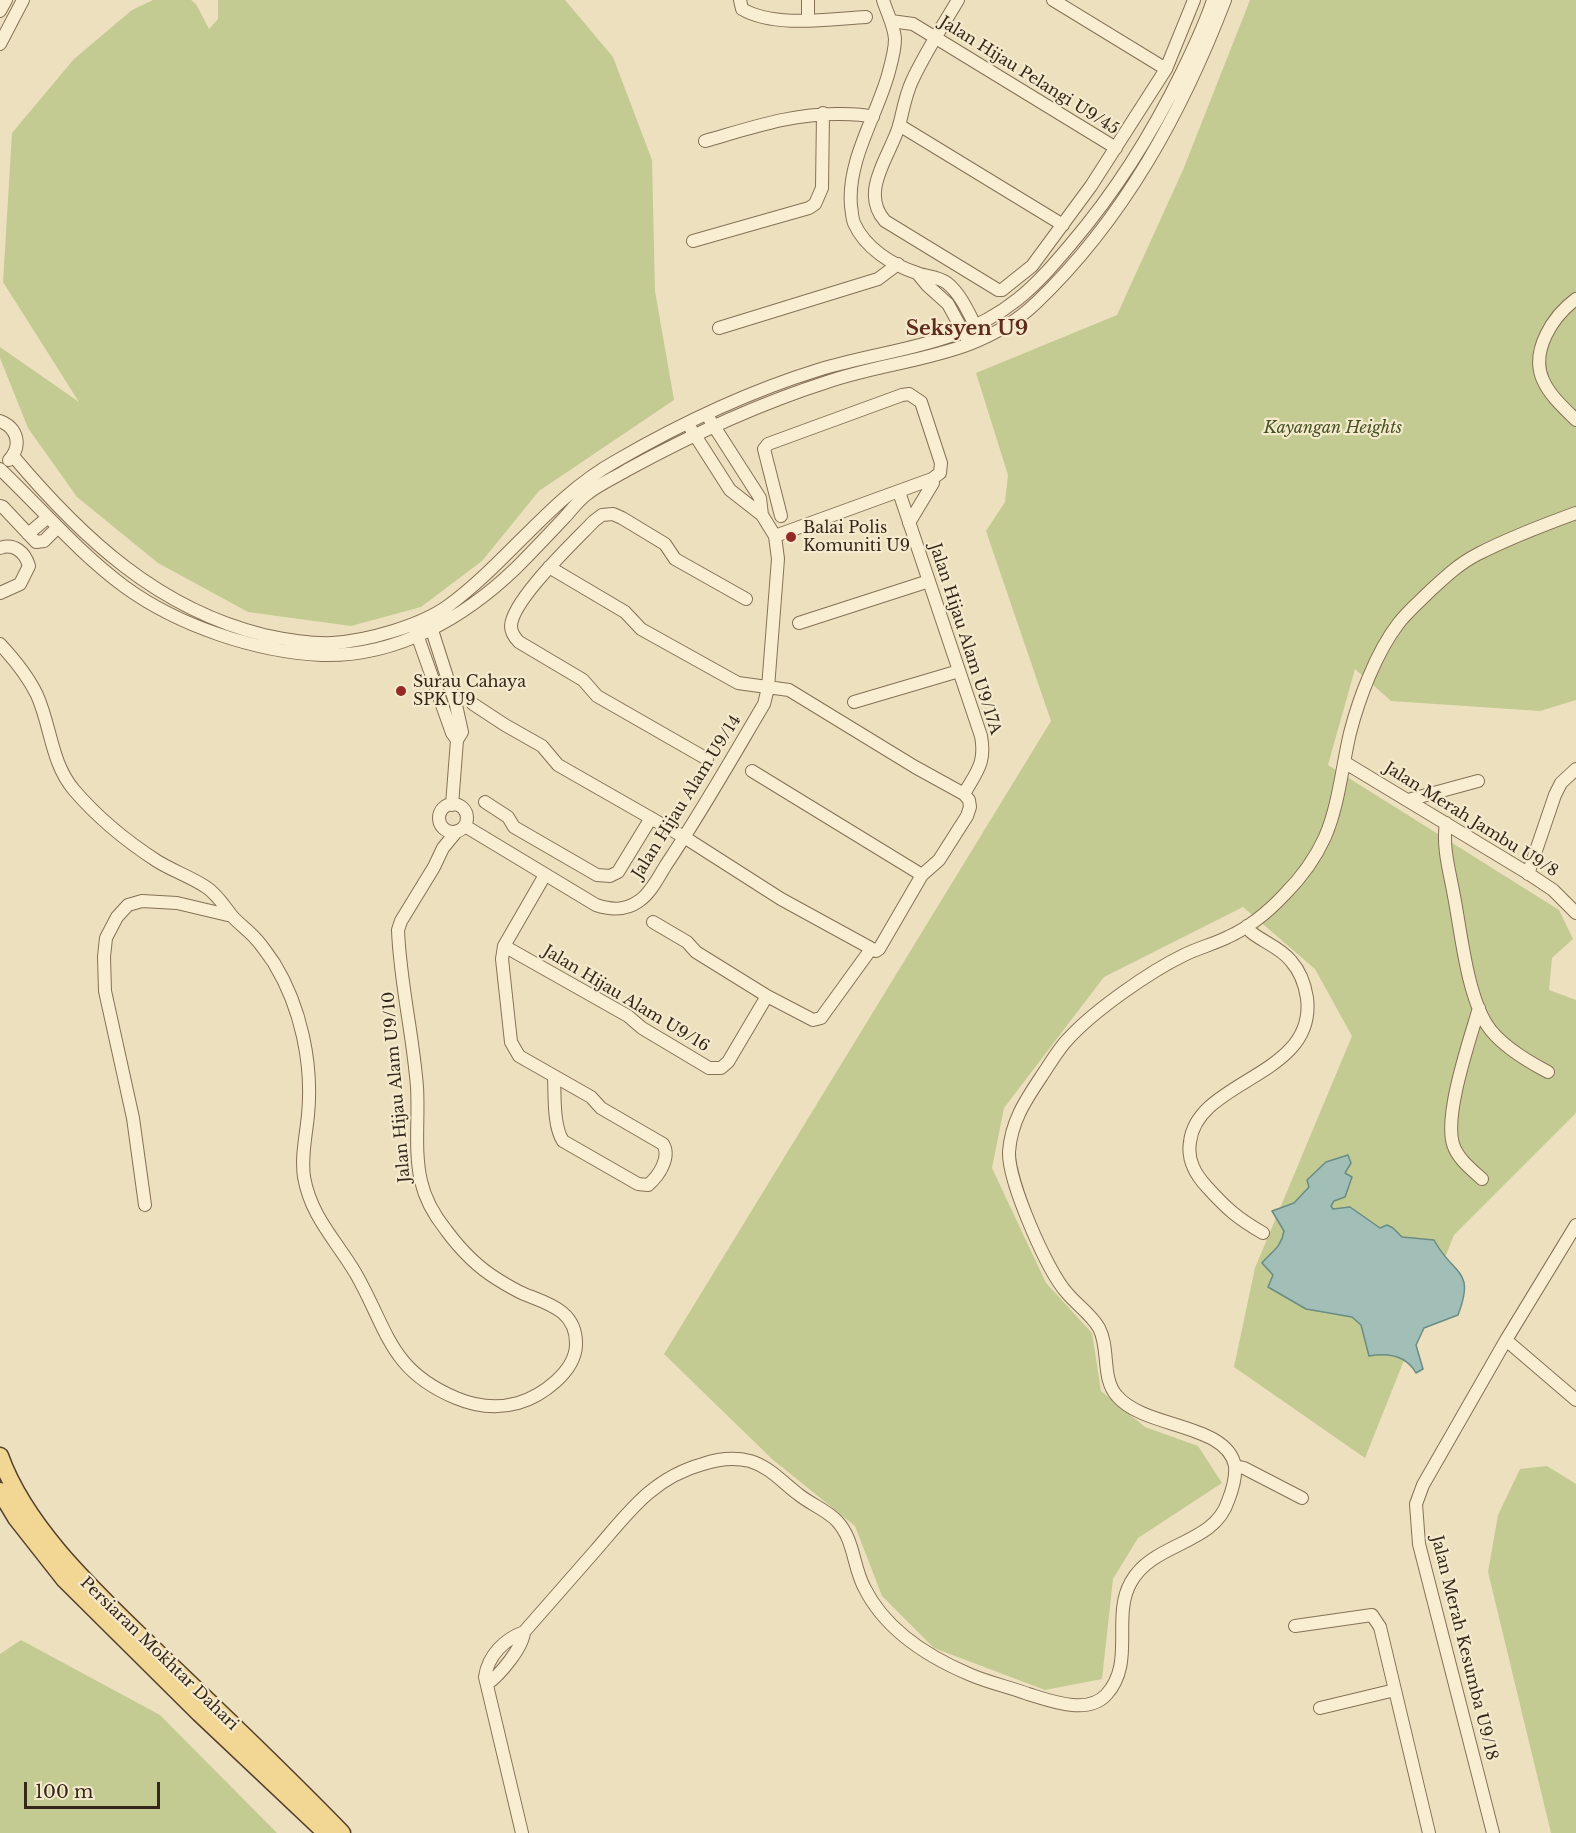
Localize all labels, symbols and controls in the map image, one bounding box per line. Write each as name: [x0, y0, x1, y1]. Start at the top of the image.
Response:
street label: Jalan Hijau Pelangi U9/45: [936, 13, 1122, 139]
district label: Seksyen U9: [906, 317, 1028, 341]
park label: Kayangan Heights: [1264, 418, 1402, 438]
place label: Balai Polis Komuniti U9: [803, 518, 910, 556]
marker: Balai Polis Komuniti U9: [784, 530, 798, 544]
street label: Jalan Hijau Alam U9/17A: [925, 541, 1005, 737]
place label: Surau Cahaya SPK U9: [413, 672, 526, 710]
marker: Surau Cahaya SPK U9: [394, 684, 408, 698]
street label: Jalan Hijau Alam U9/14: [629, 711, 745, 883]
street label: Jalan Merah Jambu U9/8: [1381, 759, 1561, 881]
street label: Jalan Hijau Alam U9/16: [539, 942, 713, 1056]
street label: Jalan Hijau Alam U9/10: [379, 991, 415, 1183]
street label: Jalan Merah Kesumba U9/18: [1427, 1533, 1501, 1763]
street label: Persiaran Mokhtar Dahari: [76, 1573, 242, 1735]
scale bar: [27, 1770, 164, 1808]
text: 100 m: [35, 1781, 93, 1803]

